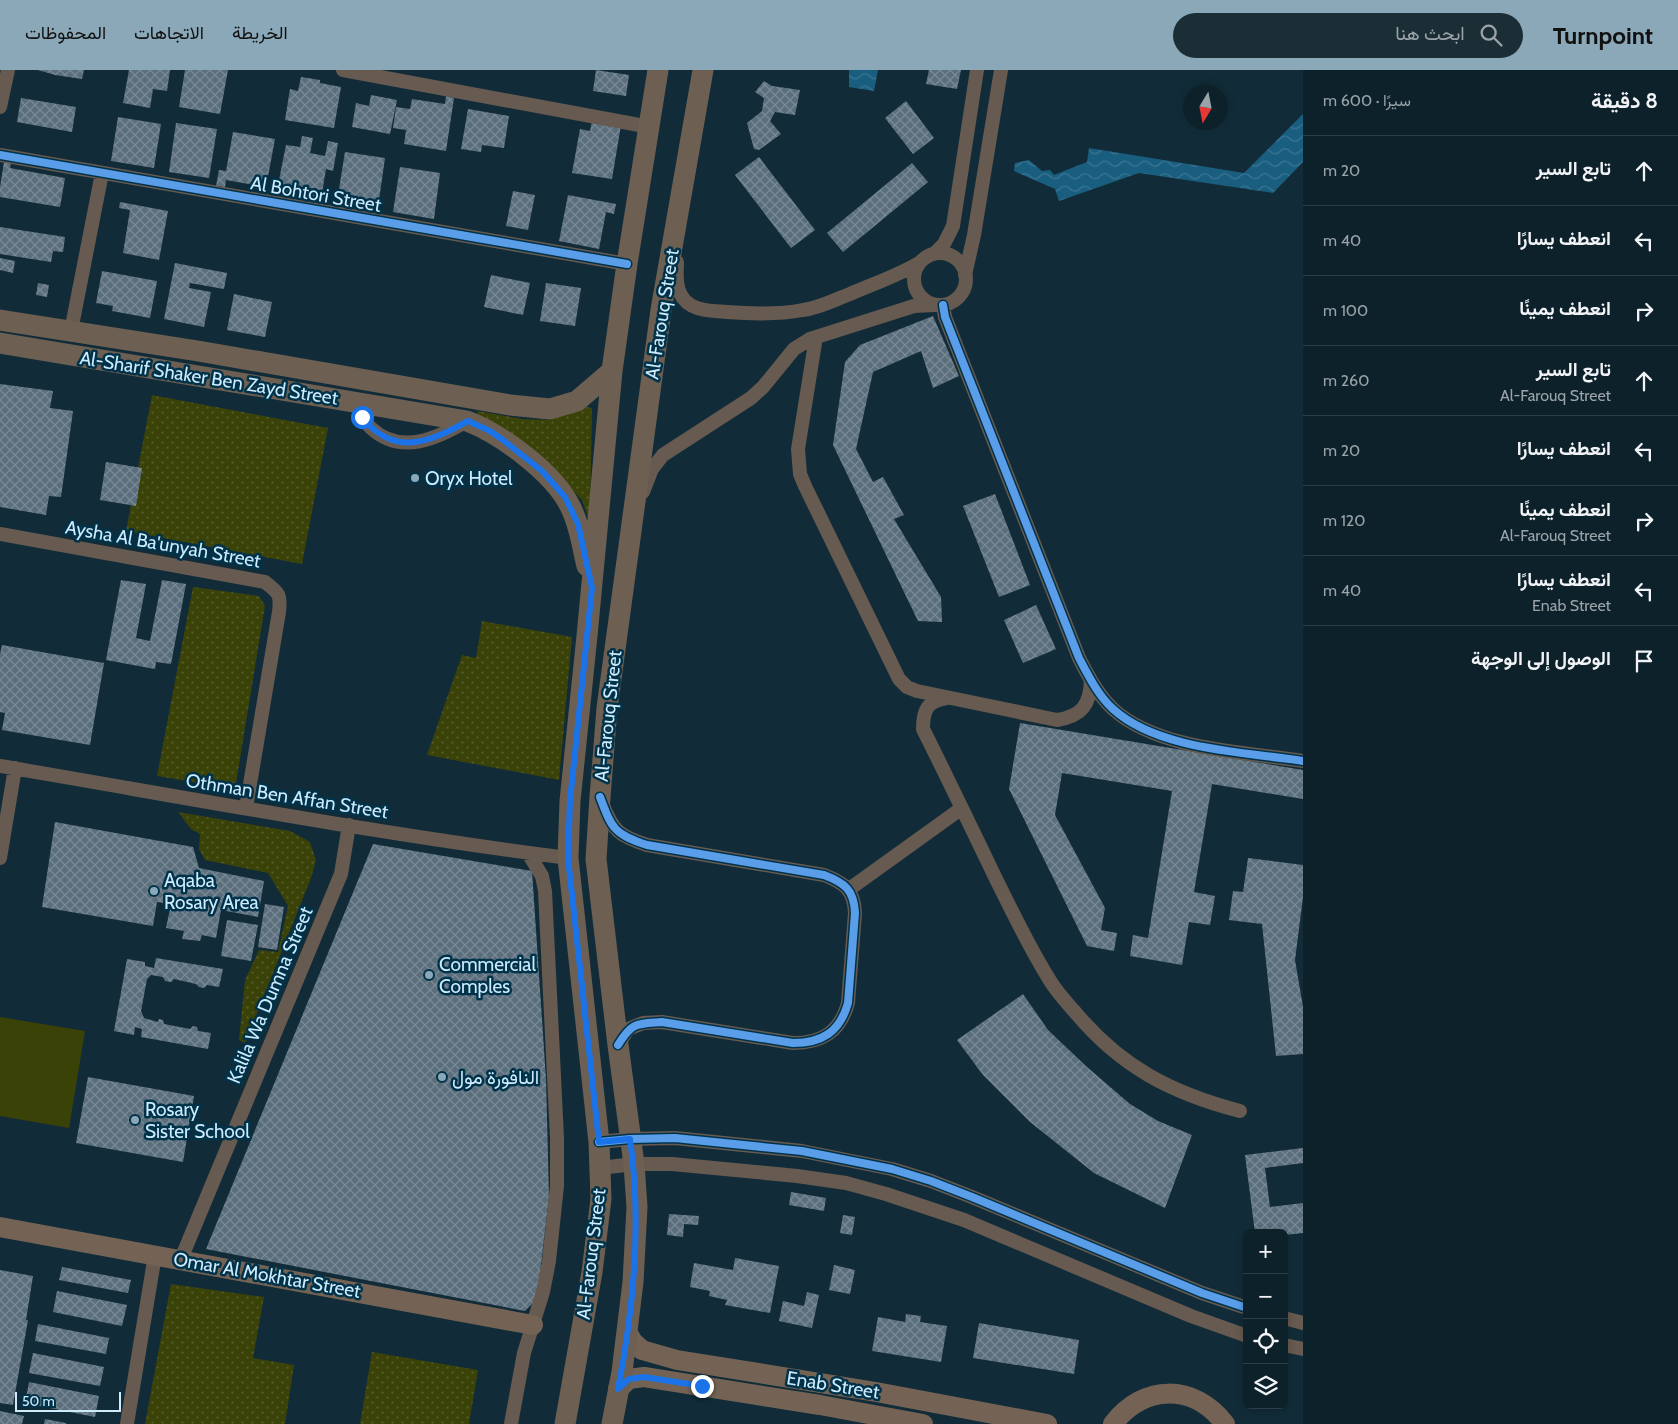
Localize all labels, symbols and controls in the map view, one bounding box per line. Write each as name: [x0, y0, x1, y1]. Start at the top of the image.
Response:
search box: [1173, 13, 1523, 58]
icon: search: [1477, 21, 1505, 49]
text: Turnpoint: [1553, 21, 1653, 50]
text: المحفوظات: [25, 22, 106, 44]
text: الاتجاهات: [134, 22, 204, 44]
text: الخريطة: [232, 22, 288, 44]
text: ابحث هنا: [1395, 22, 1465, 45]
north arrow: [1183, 85, 1228, 130]
text: 8 دقيقة: [1591, 88, 1658, 113]
text: سيرًا · 600 m: [1323, 91, 1411, 110]
text: تابع السير: [1536, 157, 1611, 180]
icon: ahead: [1630, 157, 1658, 185]
text: 20 m: [1323, 161, 1360, 180]
street label: Al Bohtori Street: [249, 171, 384, 217]
text: انعطف يسارًا: [1517, 227, 1611, 250]
icon: left: [1630, 227, 1658, 255]
text: 40 m: [1323, 231, 1361, 250]
street label: Al-Farouq Street: [640, 246, 684, 381]
text: انعطف يمينًا: [1519, 297, 1611, 320]
icon: right: [1630, 297, 1658, 325]
text: 100 m: [1323, 301, 1368, 320]
street label: Al-Sharif Shaker Ben Zayd Street: [78, 346, 340, 410]
text: تابع السير: [1536, 358, 1611, 381]
icon: ahead: [1630, 367, 1658, 395]
text: 260 m: [1323, 371, 1369, 390]
text: Al-Farouq Street: [1500, 386, 1611, 405]
route start: [351, 406, 374, 429]
text: انعطف يسارًا: [1517, 437, 1611, 460]
icon: left: [1630, 437, 1658, 465]
text: 20 m: [1323, 441, 1360, 460]
place label: Oryx Hotel: [425, 467, 513, 490]
marker: Oryx Hotel: [409, 472, 421, 484]
text: انعطف يمينًا: [1519, 498, 1611, 521]
icon: right: [1630, 507, 1658, 535]
text: 120 m: [1323, 511, 1365, 530]
street label: Aysha Al Ba'unyah Street: [64, 515, 263, 573]
text: Al-Farouq Street: [1500, 526, 1611, 545]
text: انعطف يسارًا: [1517, 568, 1611, 591]
icon: left: [1630, 577, 1658, 605]
text: 40 m: [1323, 581, 1361, 600]
text: Enab Street: [1532, 596, 1611, 615]
text: الوصول إلى الوجهة: [1471, 647, 1611, 670]
icon: arrive: [1630, 647, 1658, 675]
street label: Al-Farouq Street: [590, 649, 626, 783]
street label: Othman Ben Affan Street: [184, 769, 390, 823]
place label: Aqaba Rosary Area: [164, 869, 259, 914]
marker: Aqaba Rosary Area: [148, 885, 160, 897]
street label: Kalila Wa Dumna Street: [222, 902, 318, 1087]
place label: Commercial Comples: [439, 953, 536, 998]
marker: Commercial Comples: [423, 969, 435, 981]
place label: النافورة مول: [452, 1066, 539, 1089]
marker: النافورة مول: [436, 1071, 448, 1083]
place label: Rosary Sister School: [145, 1098, 250, 1143]
marker: Rosary Sister School: [129, 1114, 141, 1126]
street label: Al-Farouq Street: [572, 1187, 611, 1321]
map controls: [1243, 1229, 1288, 1409]
button: +: [1243, 1229, 1288, 1274]
street label: Omar Al Mokhtar Street: [172, 1247, 363, 1303]
button: −: [1243, 1274, 1288, 1319]
button: locate: [1243, 1319, 1288, 1364]
button: layers: [1243, 1364, 1288, 1409]
street label: Enab Street: [785, 1366, 882, 1404]
route end: [691, 1375, 714, 1398]
scale bar: [15, 1389, 121, 1412]
text: 50 m: [22, 1392, 55, 1410]

